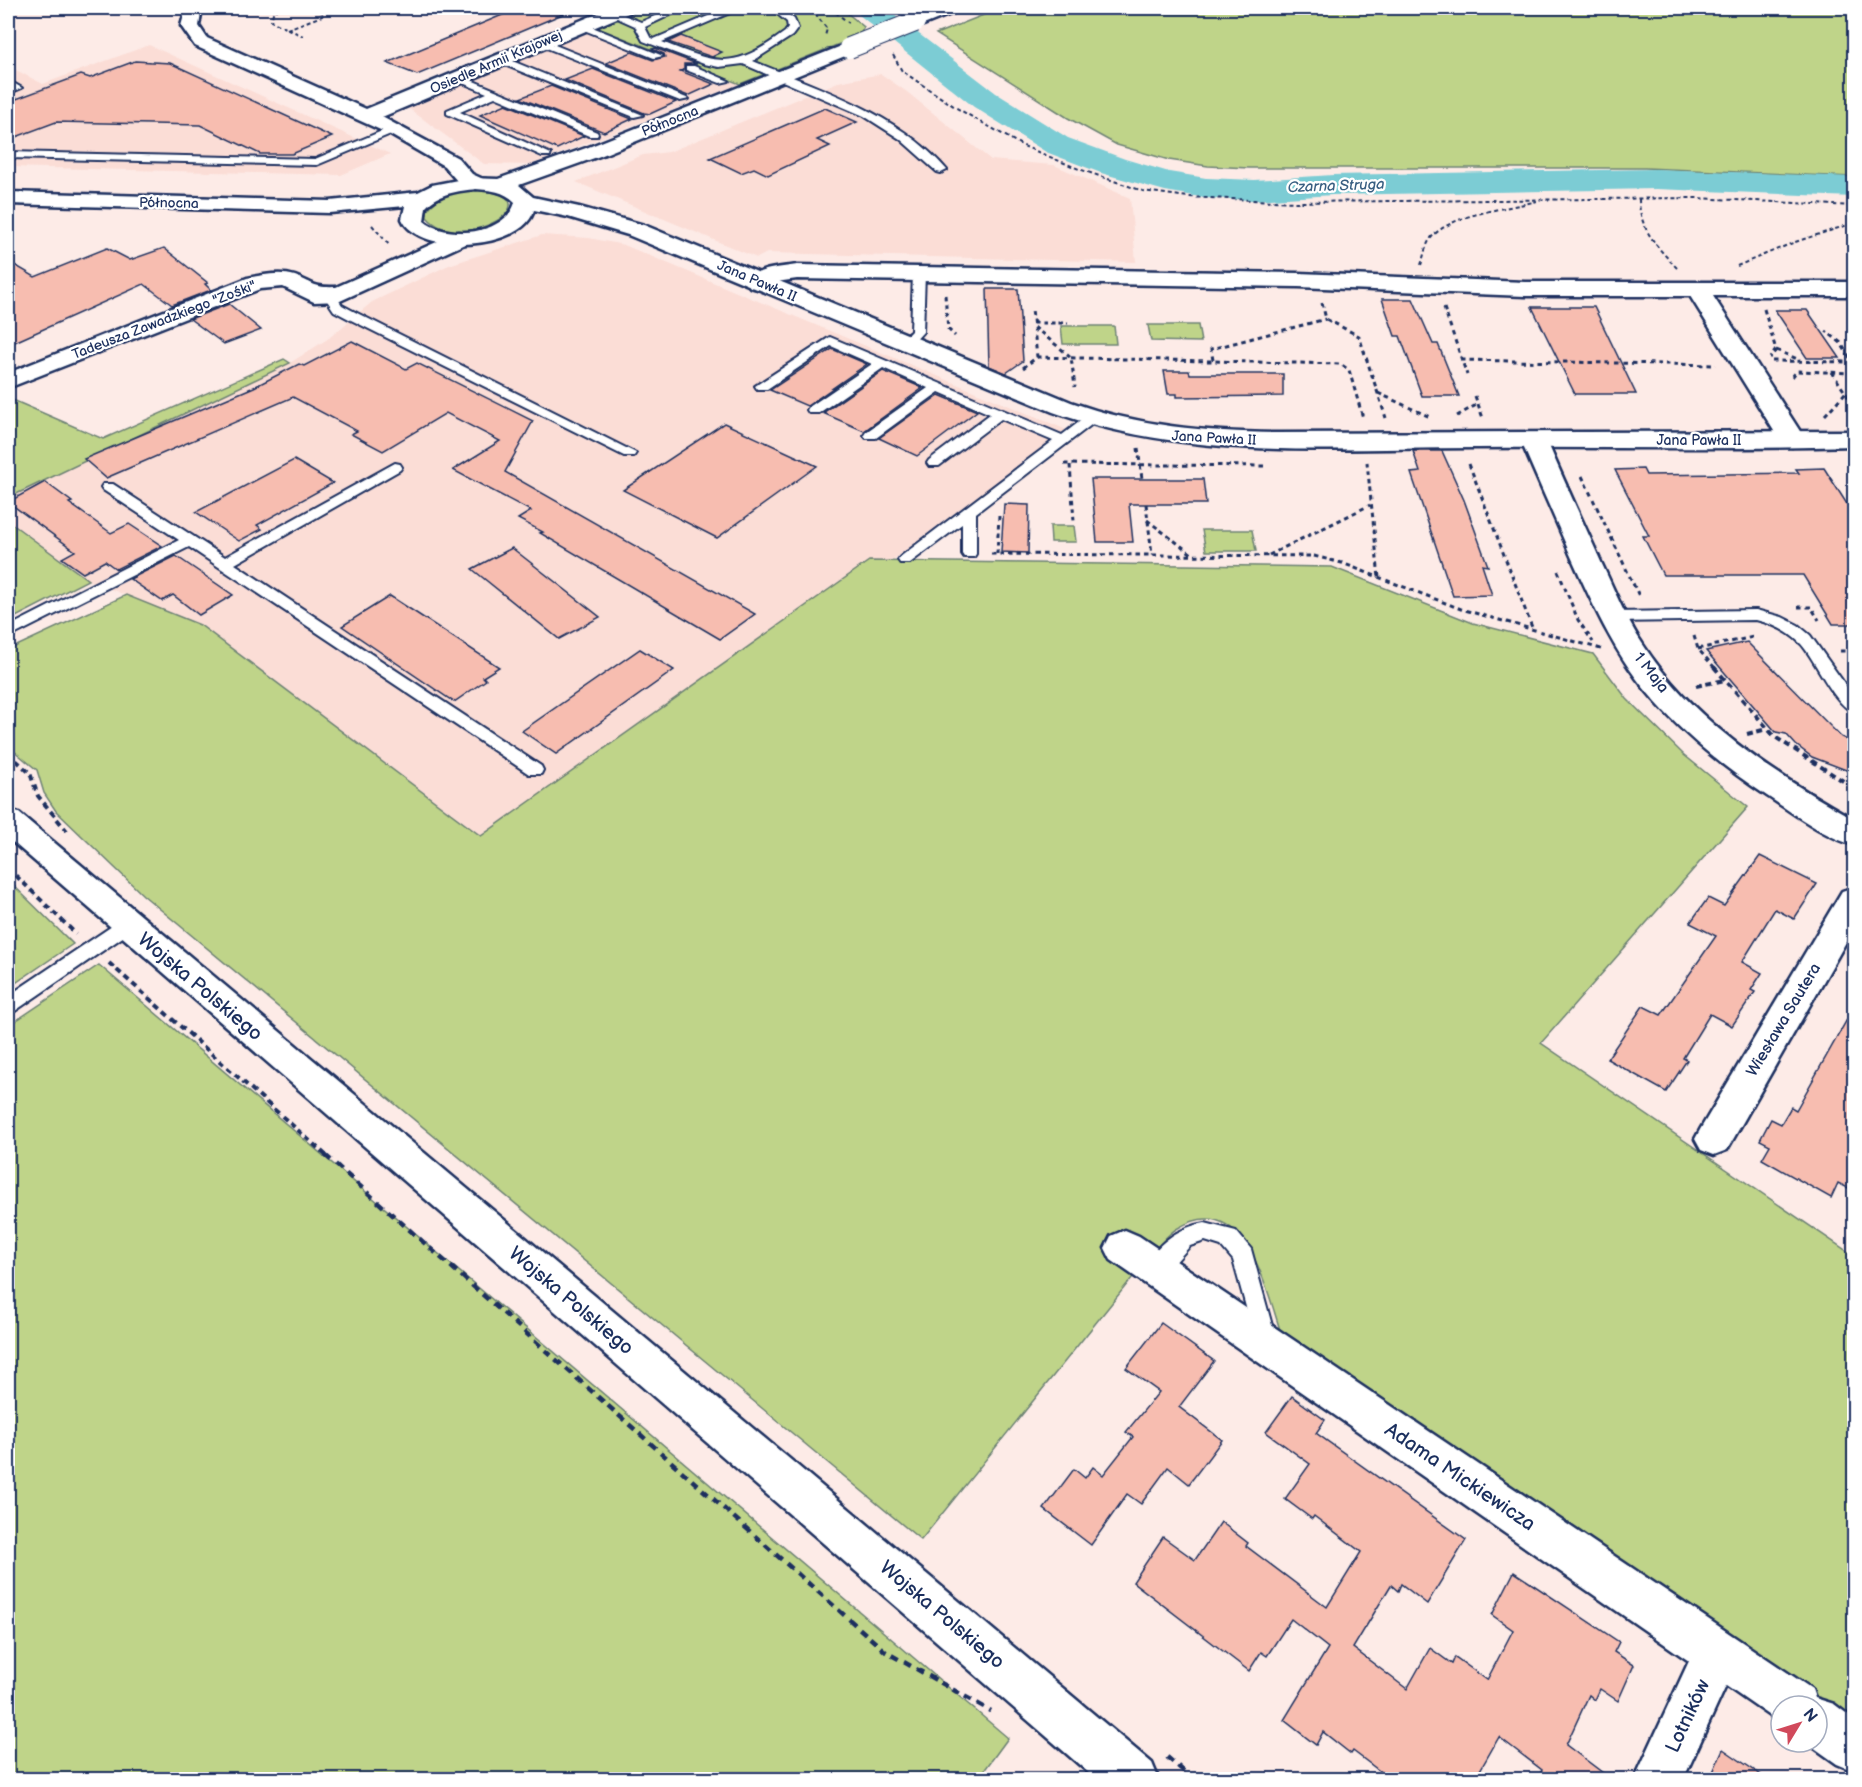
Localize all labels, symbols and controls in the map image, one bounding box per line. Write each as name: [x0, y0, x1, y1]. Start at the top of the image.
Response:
street label: Osiedle Armii Krajowej: [427, 26, 565, 98]
street label: Północna: [639, 102, 701, 140]
water label: Czarna Struga: [1287, 175, 1385, 197]
street label: Północna: [139, 194, 199, 212]
street label: Jana Pawła II: [715, 257, 799, 305]
street label: Tadeusza Zawadzkiego "Zośki": [70, 277, 258, 363]
street label: Jana Pawła II: [1171, 427, 1257, 449]
street label: Jana Pawła II: [1657, 432, 1741, 449]
street label: 1 Maja: [1629, 649, 1673, 697]
street label: Wojska Polskiego: [133, 928, 267, 1046]
street label: Wiesława Sautera: [1743, 960, 1825, 1080]
street label: Wojska Polskiego: [504, 1242, 638, 1360]
street label: Adama Mickiewicza: [1380, 1418, 1540, 1536]
street label: Wojska Polskiego: [875, 1556, 1009, 1674]
street label: Lotników: [1661, 1675, 1716, 1757]
north arrow: [1769, 1694, 1829, 1754]
text: N: [1798, 1705, 1821, 1726]

